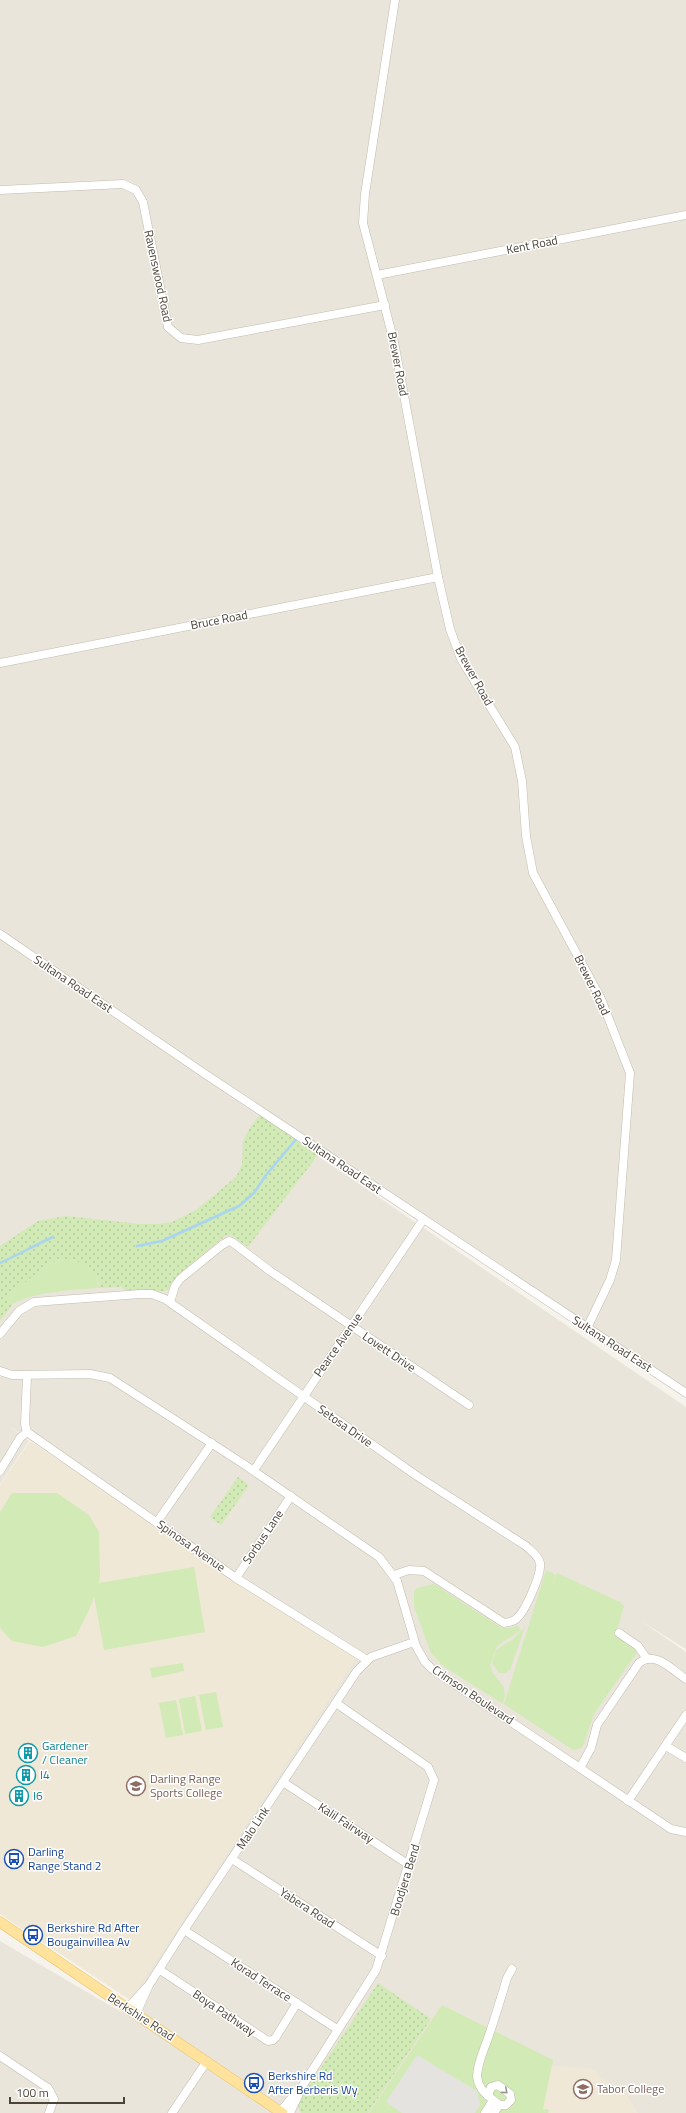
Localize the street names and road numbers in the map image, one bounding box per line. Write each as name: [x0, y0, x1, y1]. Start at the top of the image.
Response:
street label: Ravenswood Road: [139, 228, 178, 324]
street label: Kent Road: [505, 230, 559, 259]
street label: Brewer Road: [383, 330, 414, 398]
street label: Bruce Road: [189, 605, 249, 634]
street label: Brewer Road: [450, 643, 499, 709]
street label: Sultana Road East: [30, 950, 117, 1018]
street label: Brewer Road: [570, 951, 615, 1018]
street label: Sultana Road East: [299, 1131, 386, 1199]
street label: Pearce Avenue: [308, 1309, 367, 1381]
street label: Sultana Road East: [569, 1311, 657, 1377]
street label: Lovett Drive: [359, 1327, 420, 1376]
street label: Setosa Drive: [314, 1400, 377, 1452]
street label: Sorbus Lane: [237, 1506, 288, 1568]
street label: Spinosa Avenue: [153, 1515, 230, 1576]
street label: Crimson Boulevard: [429, 1660, 518, 1729]
street label: Kalil Fairway: [315, 1797, 378, 1848]
street label: Malo Link: [231, 1802, 274, 1853]
street label: Boodjera Bend: [385, 1842, 424, 1918]
street label: Yabera Road: [276, 1882, 339, 1933]
street label: Korad Terrace: [227, 1953, 295, 2006]
street label: Boya Pathway: [189, 1984, 260, 2041]
street label: Berkshire Road: [104, 1988, 179, 2045]

